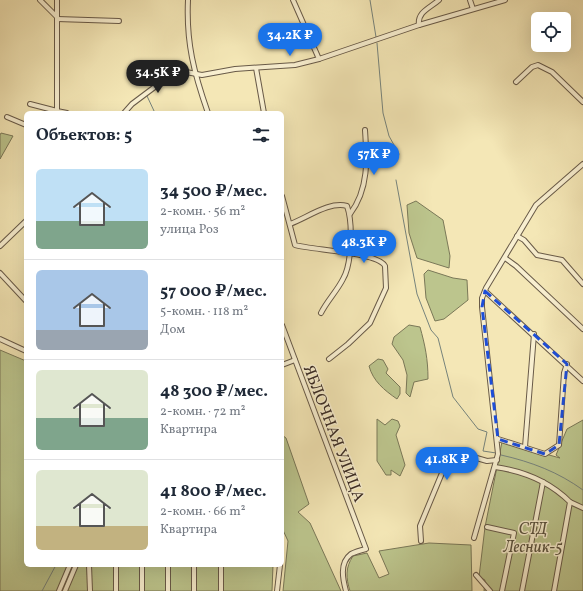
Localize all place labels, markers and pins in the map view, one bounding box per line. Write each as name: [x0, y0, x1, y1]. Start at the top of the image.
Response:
pin: 34.2K ₽: [253, 23, 327, 57]
pin: 34.5K ₽: [121, 60, 195, 94]
pin: 57K ₽: [346, 142, 402, 176]
pin: 48.3K ₽: [327, 230, 401, 264]
pin: 41.8K ₽: [410, 447, 484, 481]

